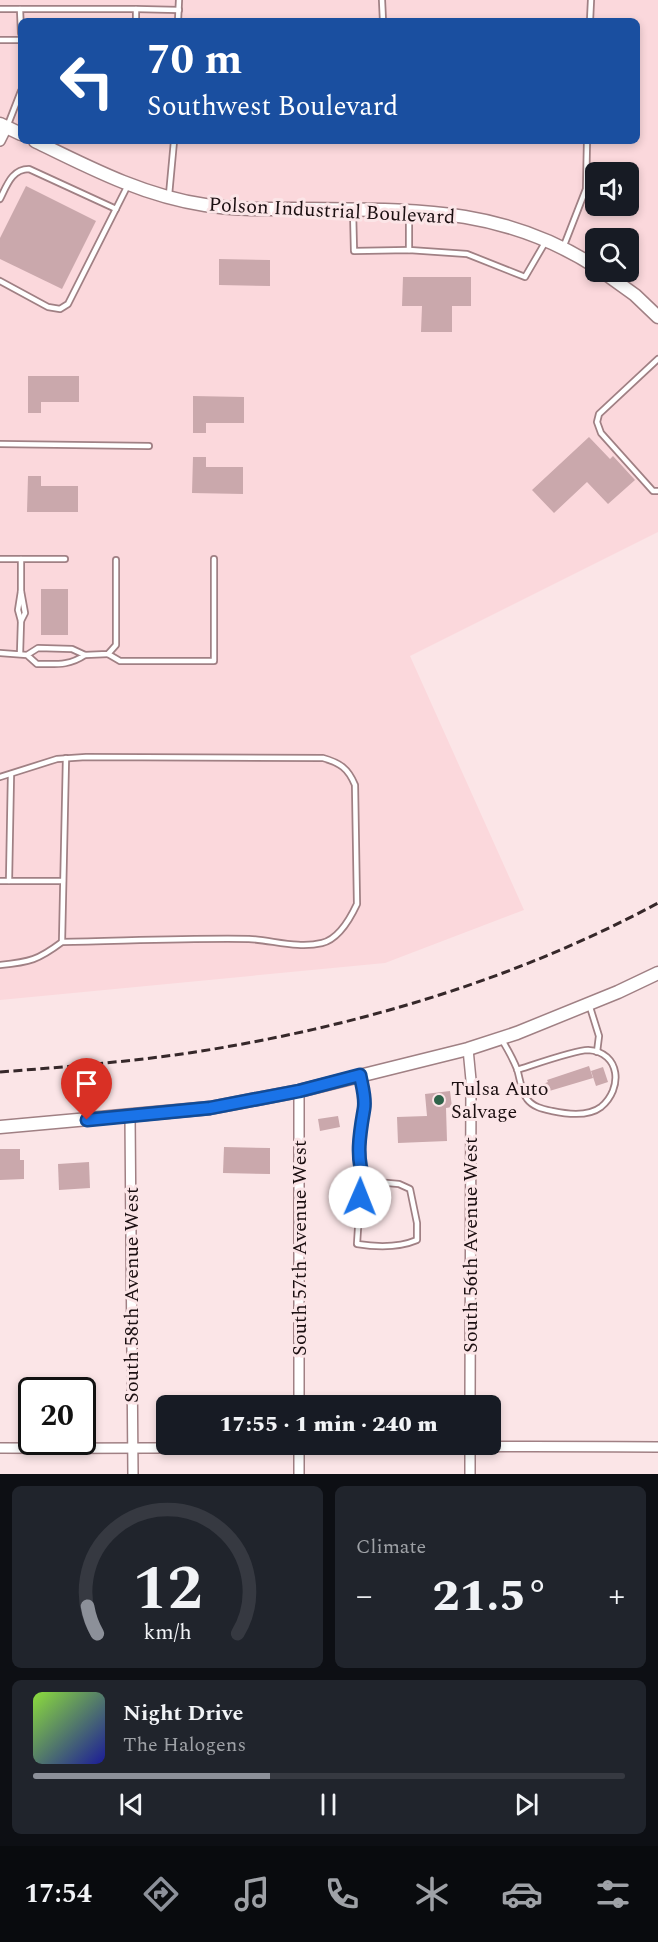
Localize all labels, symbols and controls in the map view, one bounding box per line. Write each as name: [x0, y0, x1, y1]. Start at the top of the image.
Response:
text: 70 m: [147, 29, 242, 92]
icon: left: [48, 42, 126, 120]
text: Southwest Boulevard: [147, 86, 398, 128]
map controls: [585, 162, 639, 282]
button: sound: [585, 162, 639, 216]
street label: Polson Industrial Boulevard: [208, 190, 456, 232]
button: search: [585, 228, 639, 282]
pin: [61, 1058, 112, 1120]
icon: arrive: [70, 1067, 103, 1100]
place label: Tulsa Auto Salvage: [451, 1074, 549, 1127]
marker: Tulsa Auto Salvage: [432, 1093, 446, 1107]
street label: South 56th Avenue West: [456, 1137, 486, 1353]
street label: South 57th Avenue West: [285, 1140, 315, 1356]
position arrow: [328, 1165, 392, 1229]
street label: South 58th Avenue West: [117, 1187, 147, 1403]
speed limit sign: 20: [18, 1377, 96, 1455]
text: 17:55 · 1 min · 240 m: [219, 1408, 438, 1441]
text: Climate: [356, 1532, 426, 1562]
text: 12: [132, 1542, 203, 1637]
text: 21.5°: [432, 1562, 549, 1631]
text: −: [356, 1571, 373, 1621]
text: +: [608, 1571, 625, 1621]
text: km/h: [143, 1616, 192, 1649]
text: Night Drive: [123, 1697, 243, 1730]
text: The Halogens: [123, 1730, 246, 1760]
icon: previous: [115, 1788, 148, 1821]
icon: pause: [312, 1788, 345, 1821]
icon: next: [510, 1788, 543, 1821]
text: 17:54: [24, 1873, 92, 1915]
icon: directions: [140, 1873, 182, 1915]
icon: music: [231, 1873, 273, 1915]
icon: phone: [321, 1873, 363, 1915]
icon: climate: [411, 1873, 453, 1915]
icon: car: [501, 1873, 543, 1915]
icon: filters: [592, 1873, 634, 1915]

